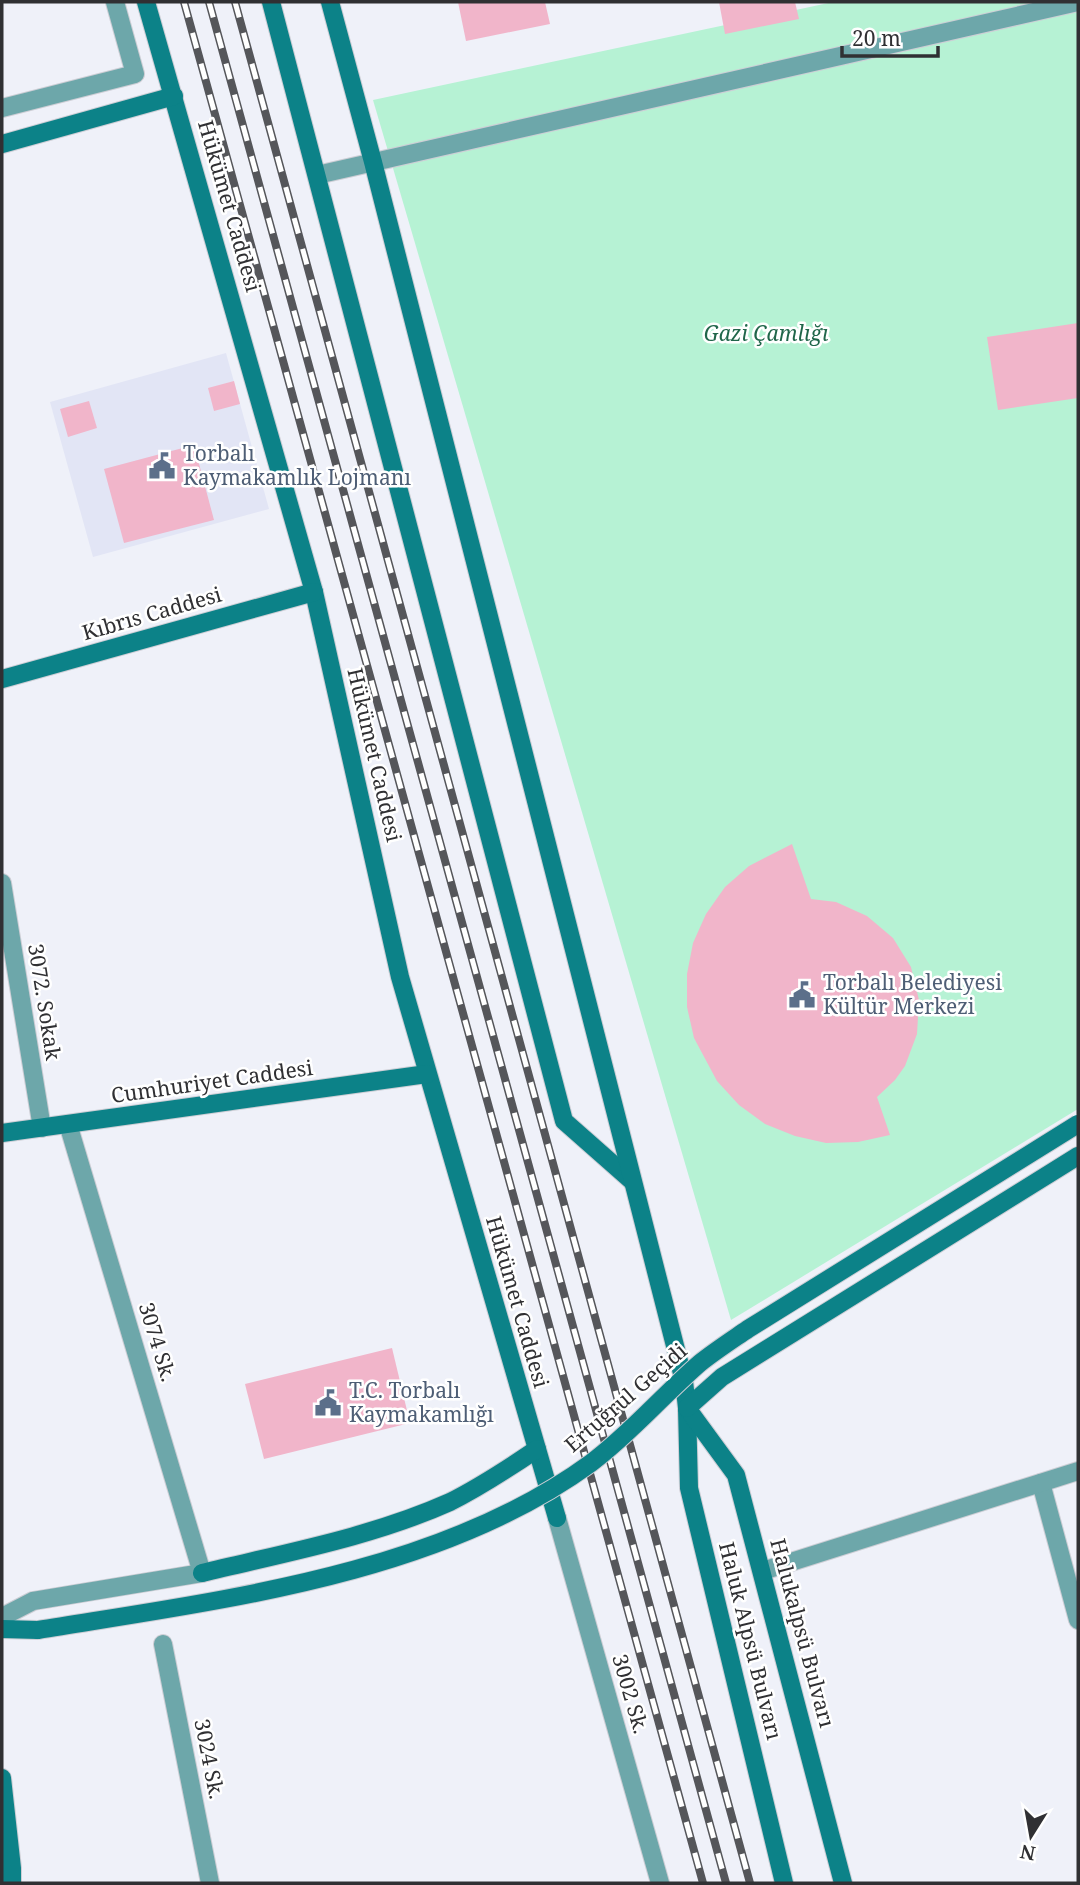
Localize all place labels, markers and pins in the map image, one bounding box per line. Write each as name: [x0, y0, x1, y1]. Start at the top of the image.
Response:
place label: Torbalı Kaymakamlık Lojmanı: [183, 439, 411, 491]
public building icon: Torbalı Kaymakamlık Lojmanı: [147, 451, 177, 481]
place label: Torbalı Belediyesi Kültür Merkezi: [823, 968, 1002, 1020]
public building icon: Torbalı Belediyesi Kültür Merkezi: [787, 980, 817, 1010]
place label: T.C. Torbalı Kaymakamlığı: [349, 1376, 494, 1428]
public building icon: T.C. Torbalı Kaymakamlığı: [313, 1388, 343, 1418]

